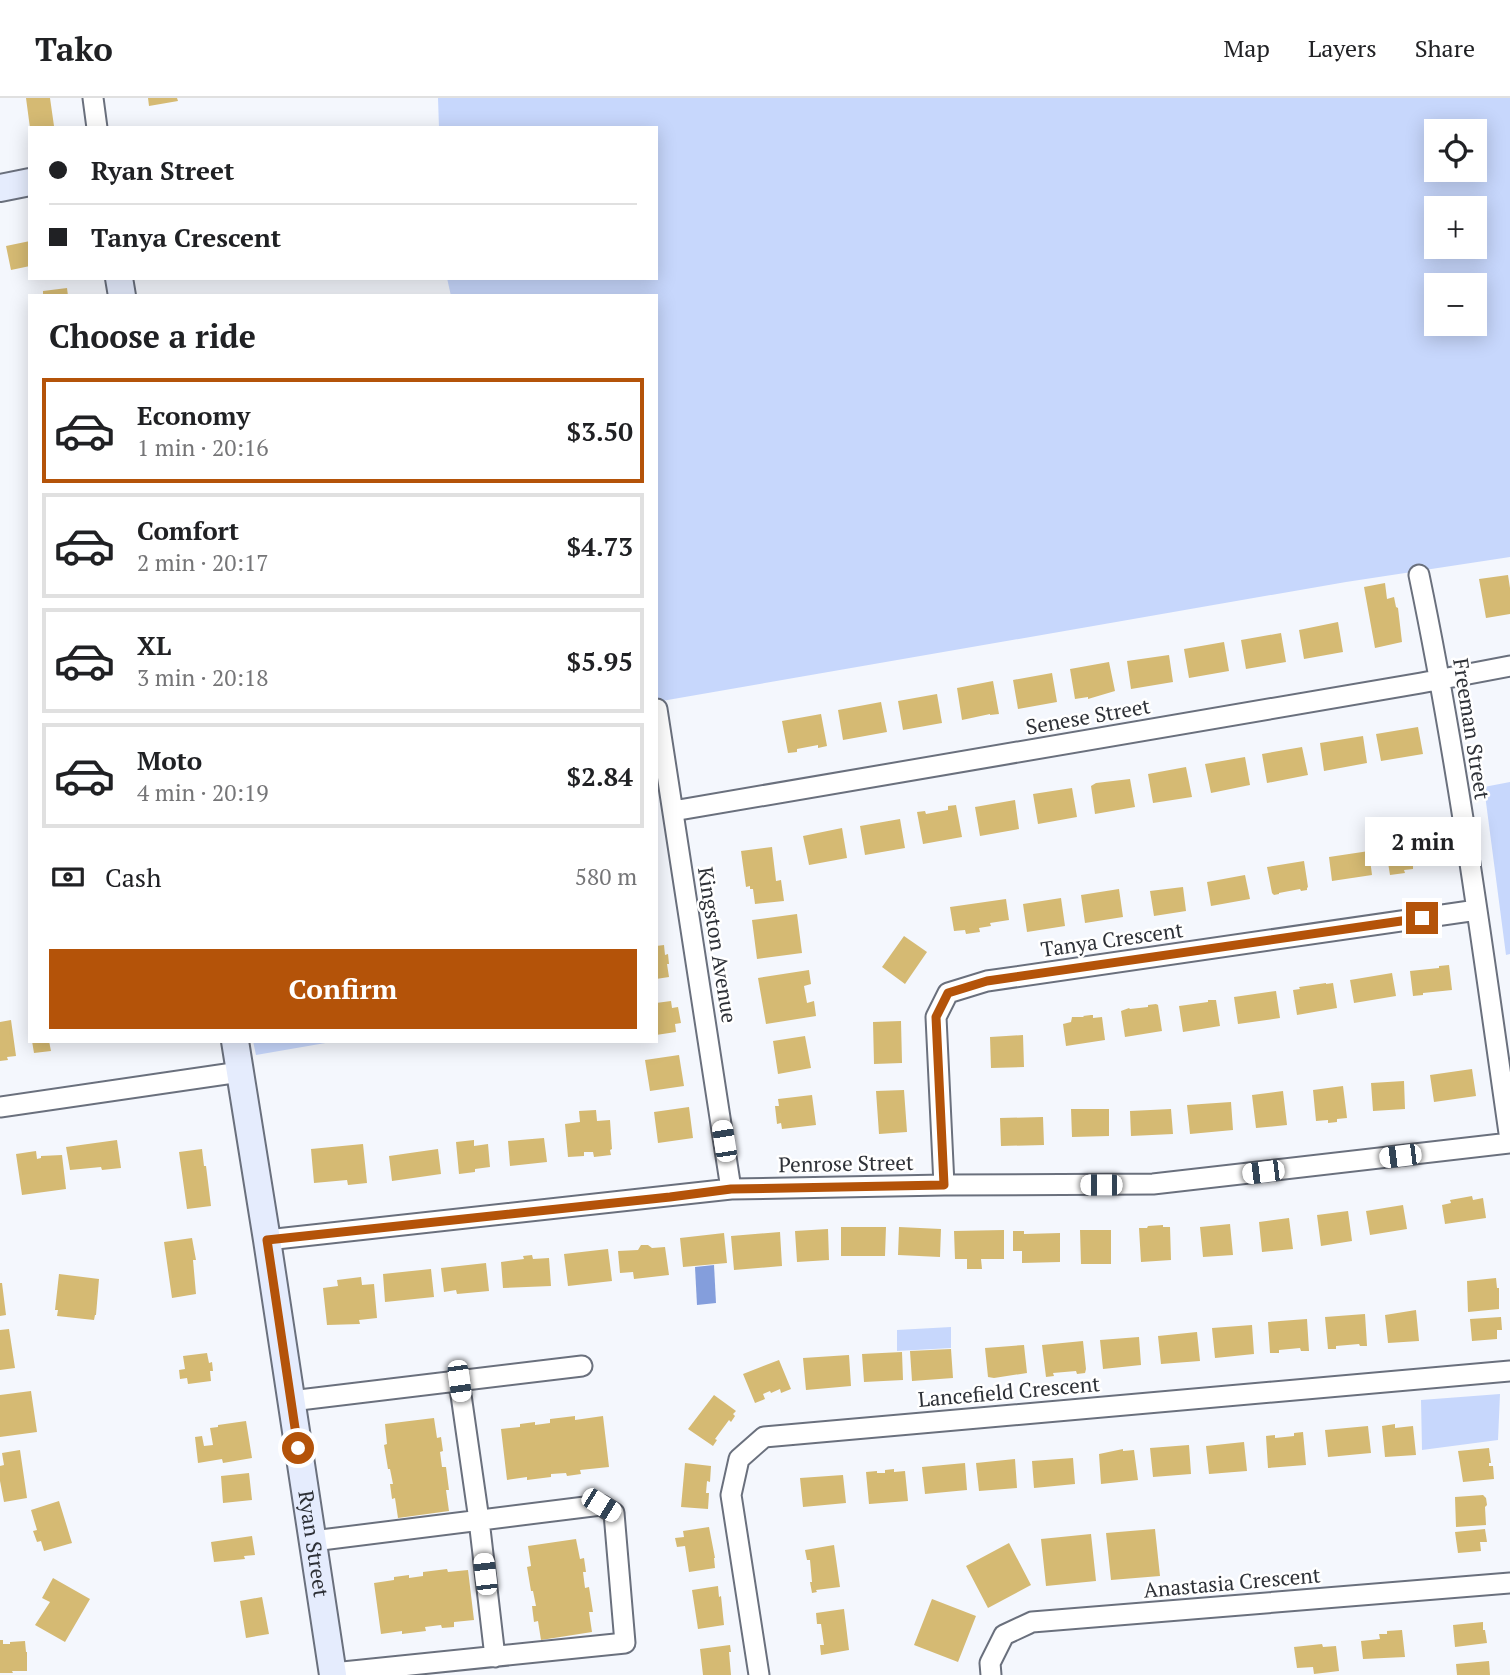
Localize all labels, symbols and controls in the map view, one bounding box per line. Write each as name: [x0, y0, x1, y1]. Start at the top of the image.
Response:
text: Tako: [35, 27, 113, 70]
text: Map: [1223, 32, 1270, 64]
text: Layers: [1308, 32, 1377, 64]
text: Share: [1415, 32, 1475, 64]
map controls: [1424, 119, 1487, 336]
button: locate: [1424, 119, 1487, 182]
text: Ryan Street: [91, 153, 234, 187]
button: +: [1424, 196, 1487, 259]
text: Tanya Crescent: [91, 220, 281, 254]
button: −: [1424, 273, 1487, 336]
text: Choose a ride: [49, 315, 256, 357]
text: Economy: [137, 398, 250, 432]
icon: car: [53, 399, 116, 462]
text: $3.50: [567, 414, 633, 448]
text: 1 min · 20:16: [137, 432, 269, 463]
text: Comfort: [137, 513, 239, 547]
icon: car: [53, 514, 116, 577]
text: $4.73: [567, 529, 633, 563]
text: 2 min · 20:17: [137, 547, 269, 578]
text: XL: [137, 628, 171, 662]
icon: car: [53, 629, 116, 692]
text: $5.95: [567, 644, 633, 678]
street label: Freeman Street: [1447, 656, 1497, 802]
text: 3 min · 20:18: [137, 662, 269, 693]
street label: Senese Street: [1024, 691, 1152, 741]
text: Moto: [137, 743, 202, 777]
icon: car: [53, 744, 116, 807]
text: $2.84: [567, 759, 633, 793]
text: 4 min · 20:19: [137, 777, 269, 808]
callout: 2 min: [1364, 816, 1480, 866]
text: 2 min: [1392, 826, 1454, 857]
icon: cash: [49, 858, 87, 896]
text: Cash: [105, 860, 161, 894]
text: 580 m: [575, 861, 637, 892]
street label: Kingston Avenue: [692, 865, 744, 1025]
route end: [1406, 902, 1438, 934]
street label: Tanya Crescent: [1039, 915, 1185, 963]
button: Confirm: [49, 949, 637, 1029]
car: [711, 1119, 738, 1163]
car: [1378, 1143, 1423, 1169]
street label: Penrose Street: [778, 1148, 914, 1178]
car: [1241, 1159, 1286, 1185]
car: [1081, 1175, 1123, 1196]
car: [446, 1359, 473, 1403]
street label: Lancefield Crescent: [917, 1369, 1101, 1413]
route start: [282, 1432, 314, 1464]
car: [578, 1485, 625, 1525]
street label: Ryan Street: [292, 1489, 336, 1599]
car: [473, 1552, 498, 1596]
street label: Anastasia Crescent: [1142, 1560, 1322, 1604]

